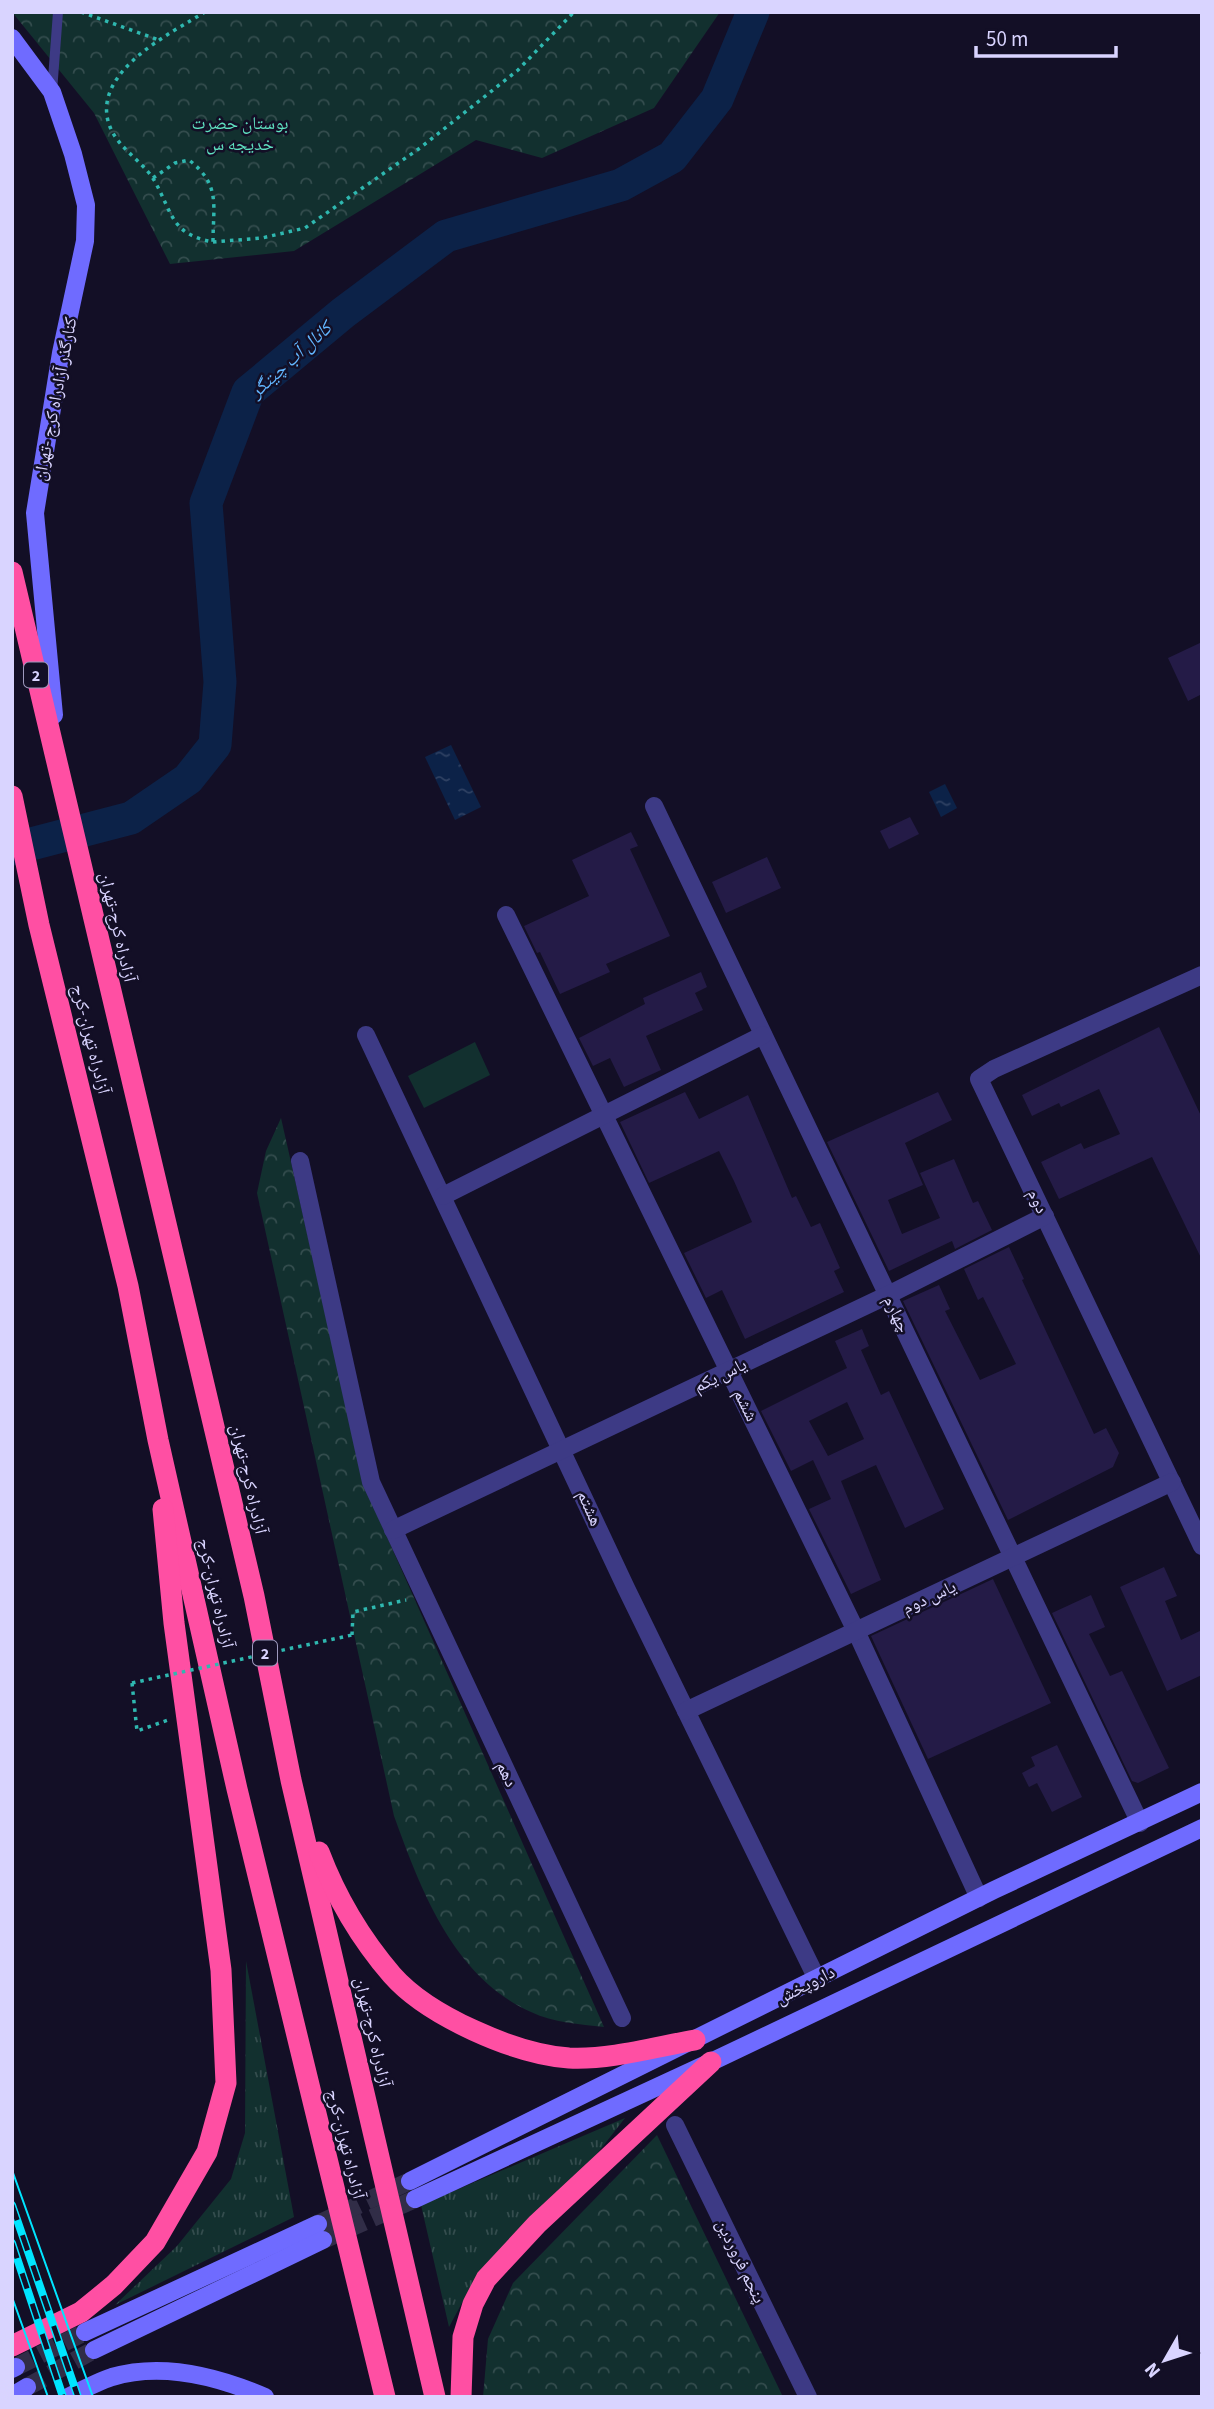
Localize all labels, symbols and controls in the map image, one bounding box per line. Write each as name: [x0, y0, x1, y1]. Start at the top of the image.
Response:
scale bar: [976, 14, 1116, 58]
text: 50 m: [986, 24, 1028, 54]
park label: بوستان حضرت خدیجه س: [191, 111, 289, 157]
water label: کانال آب چیتگر: [242, 314, 341, 406]
street label: کنارگذر آزادراه کرج -تهران: [27, 315, 84, 483]
road number: 2: [24, 662, 48, 688]
street label: آزادراه کرج-تهران: [93, 870, 142, 985]
street label: آزادراه تهران-کرج: [65, 982, 116, 1097]
street label: دوم: [1021, 1185, 1054, 1218]
street label: چهارم: [877, 1291, 916, 1337]
street label: یاس یکم: [689, 1352, 751, 1399]
street label: ششم: [727, 1385, 764, 1426]
street label: آزادراه کرج-تهران: [224, 1422, 273, 1537]
street label: هشتم: [571, 1486, 608, 1530]
street label: آزادراه تهران-کرج: [191, 1536, 240, 1651]
street label: یاس دوم: [898, 1574, 960, 1621]
road number: 2: [253, 1640, 277, 1666]
street label: دهم: [490, 1757, 523, 1791]
street label: داروپخش: [771, 1960, 839, 2011]
street label: آزادراه کرج-تهران: [348, 1975, 397, 2090]
street label: آزادراه تهران-کرج: [320, 2087, 371, 2202]
street label: پنجم فروردین: [709, 2215, 772, 2308]
north arrow: [1130, 2325, 1200, 2395]
text: N: [1138, 2356, 1167, 2383]

